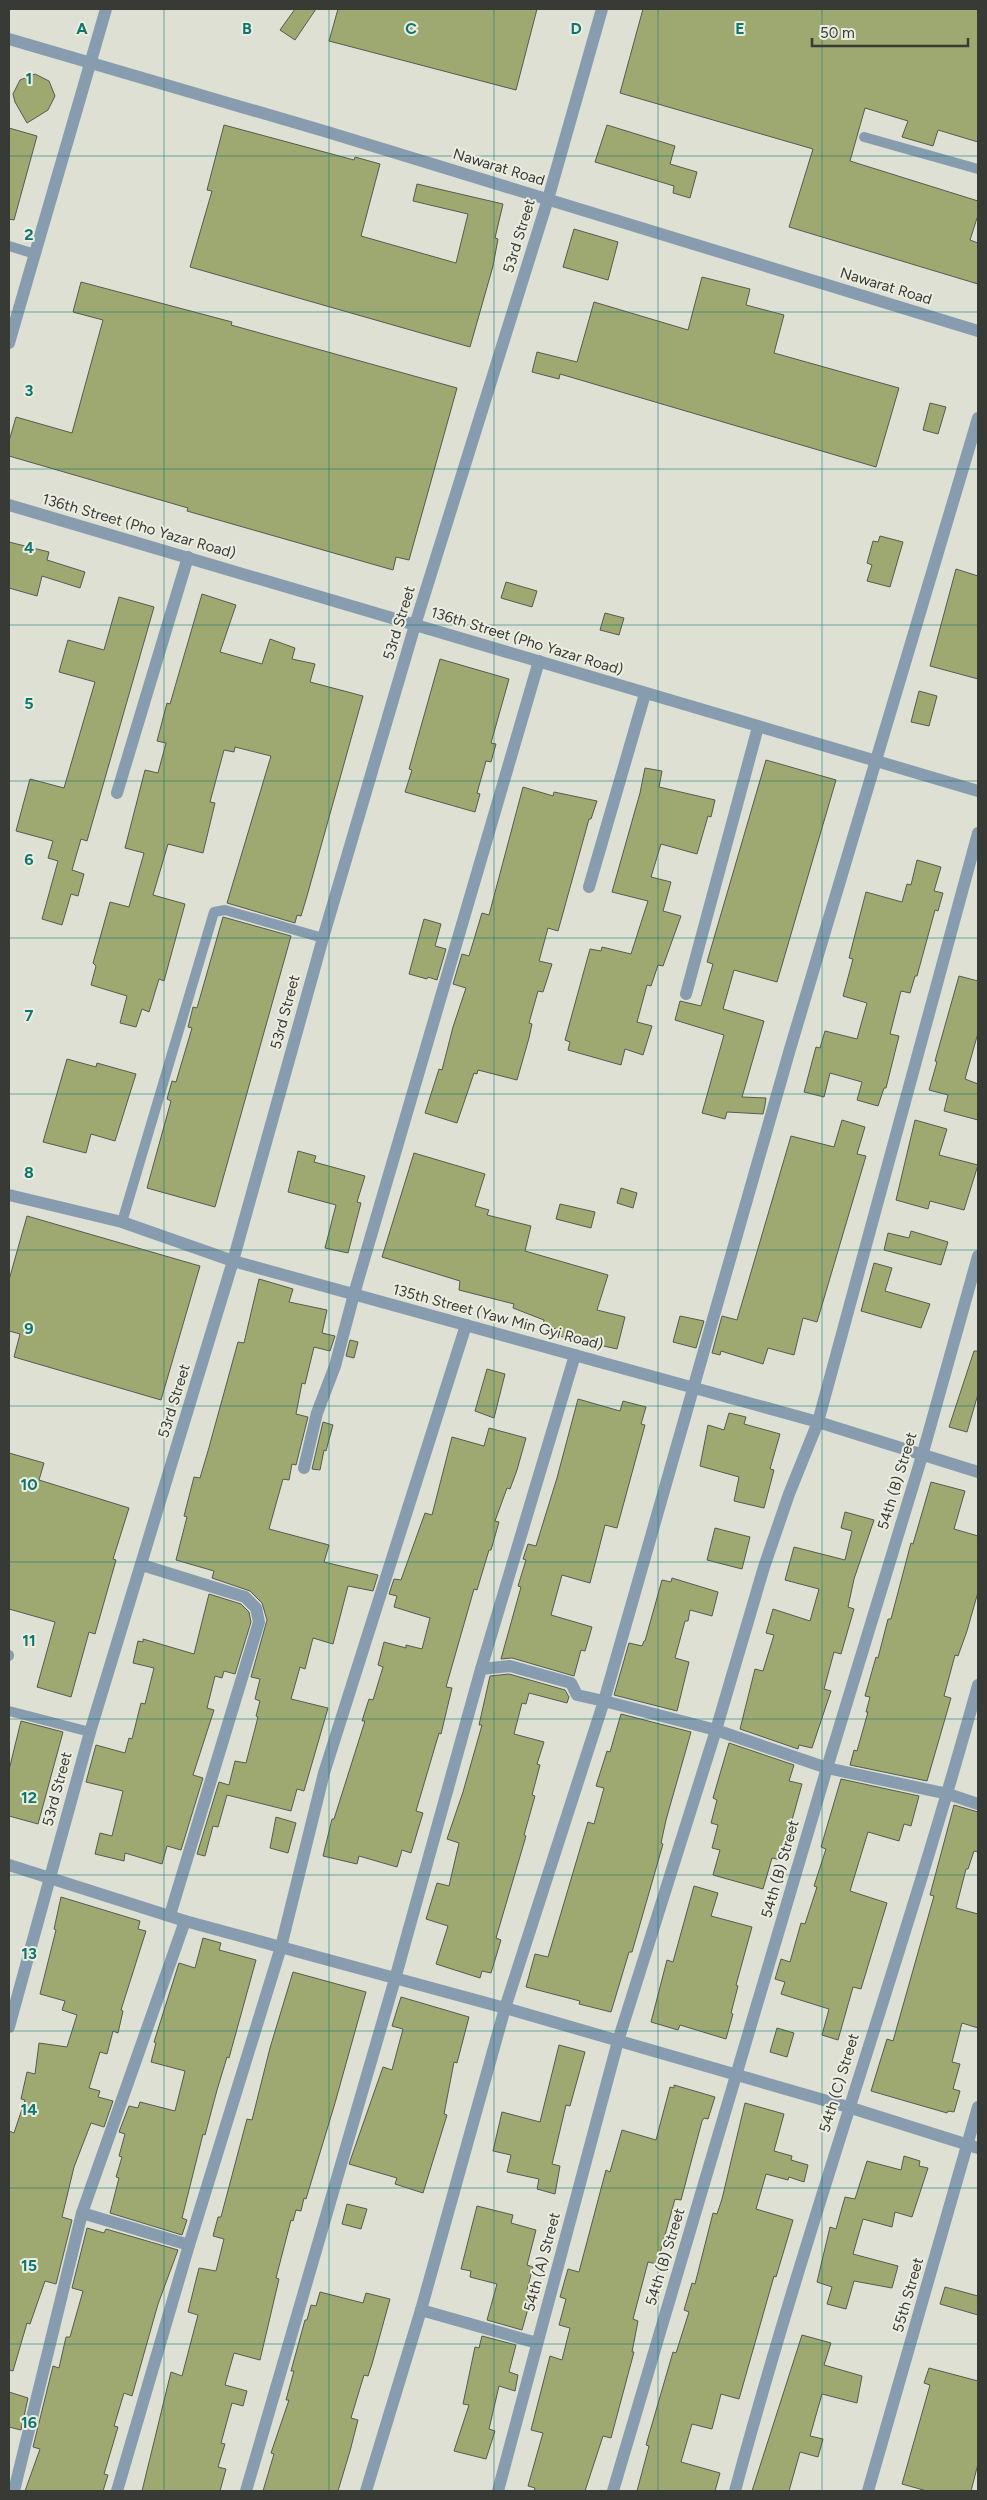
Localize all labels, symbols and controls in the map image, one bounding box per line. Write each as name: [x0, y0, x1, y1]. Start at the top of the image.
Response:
scale bar: [812, 15, 968, 47]
text: A: [76, 19, 88, 38]
text: B: [242, 19, 252, 38]
text: C: [405, 19, 417, 38]
text: D: [570, 19, 582, 38]
text: E: [735, 19, 745, 38]
text: 50 m: [820, 24, 855, 42]
text: 1: [26, 69, 32, 88]
street label: Nawarat Road: [451, 145, 547, 189]
street label: 53rd Street: [499, 197, 539, 275]
text: 2: [24, 225, 34, 244]
street label: Nawarat Road: [838, 264, 934, 308]
text: 3: [25, 381, 34, 400]
street label: 136th Street (Pho Yazar Road): [40, 490, 238, 562]
text: 4: [24, 538, 34, 557]
street label: 53rd Street: [379, 584, 419, 662]
street label: 136th Street (Pho Yazar Road): [429, 603, 625, 679]
text: 5: [24, 694, 34, 713]
text: 6: [24, 850, 34, 869]
street label: 53rd Street: [266, 972, 304, 1051]
text: 7: [25, 1006, 34, 1025]
text: 8: [24, 1163, 34, 1182]
street label: 135th Street (Yaw Min Gyi Road): [391, 1280, 605, 1354]
text: 9: [24, 1319, 34, 1338]
street label: 53rd Street: [154, 1362, 194, 1440]
street label: 54th (B) Street: [874, 1430, 920, 1532]
text: 10: [20, 1475, 38, 1494]
text: 11: [22, 1631, 36, 1650]
street label: 53rd Street: [38, 1749, 76, 1828]
text: 12: [21, 1788, 37, 1807]
street label: 54th (B) Street: [757, 1818, 803, 1920]
text: 13: [21, 1944, 37, 1963]
street label: 54th (C) Street: [815, 2031, 863, 2135]
text: 14: [21, 2100, 37, 2119]
street label: 54th (B) Street: [642, 2206, 688, 2308]
street label: 54th (A) Street: [520, 2210, 564, 2314]
street label: 55th Street: [889, 2255, 927, 2334]
text: 15: [21, 2256, 37, 2275]
text: 16: [21, 2413, 37, 2432]

